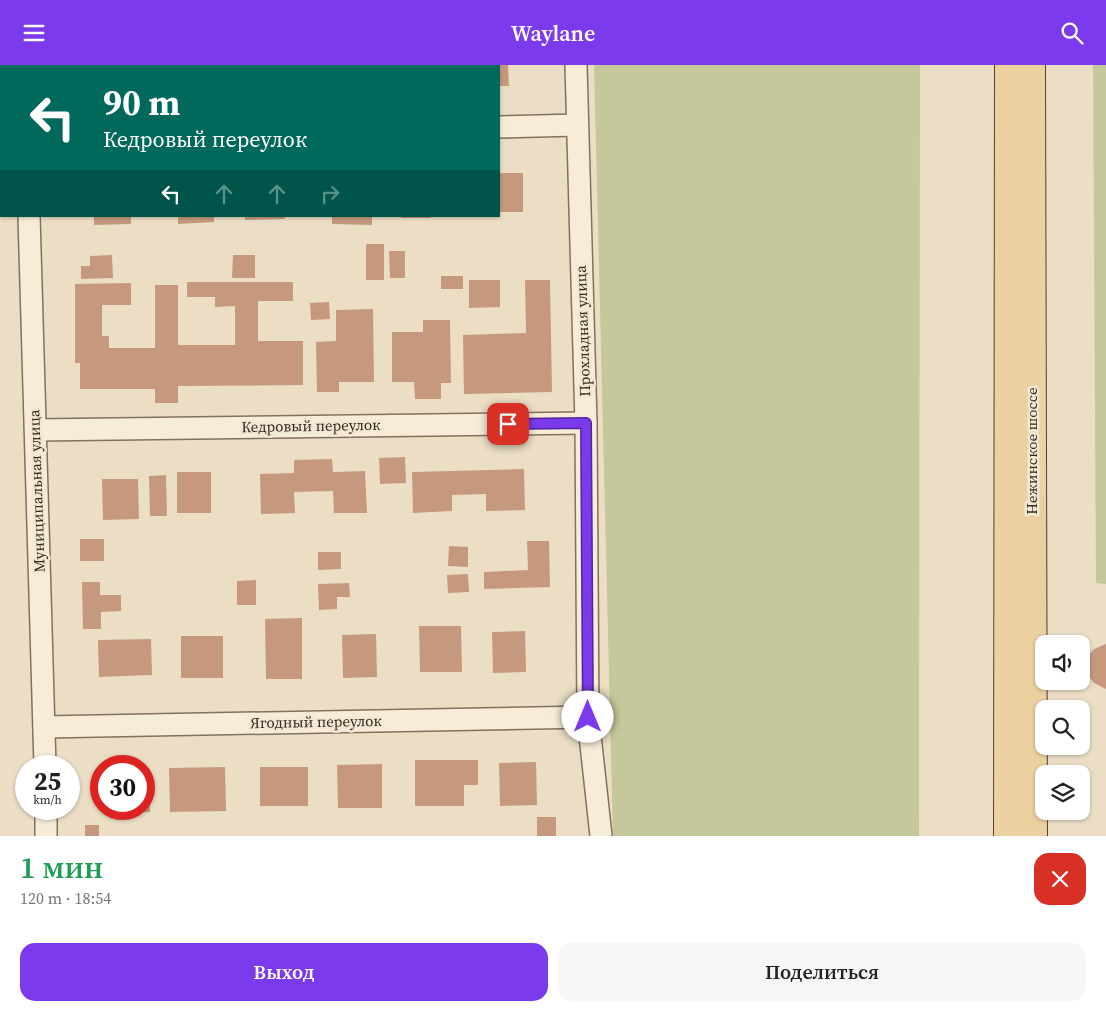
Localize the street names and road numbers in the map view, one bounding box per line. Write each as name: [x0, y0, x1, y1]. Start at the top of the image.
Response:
street label: Прохладная улица: [570, 265, 595, 397]
street label: Нежинское шоссе: [1021, 387, 1042, 515]
street label: Муниципальная улица: [23, 409, 50, 573]
street label: Кедровый переулок: [241, 414, 381, 437]
street label: Ягодный переулок: [250, 710, 383, 733]

